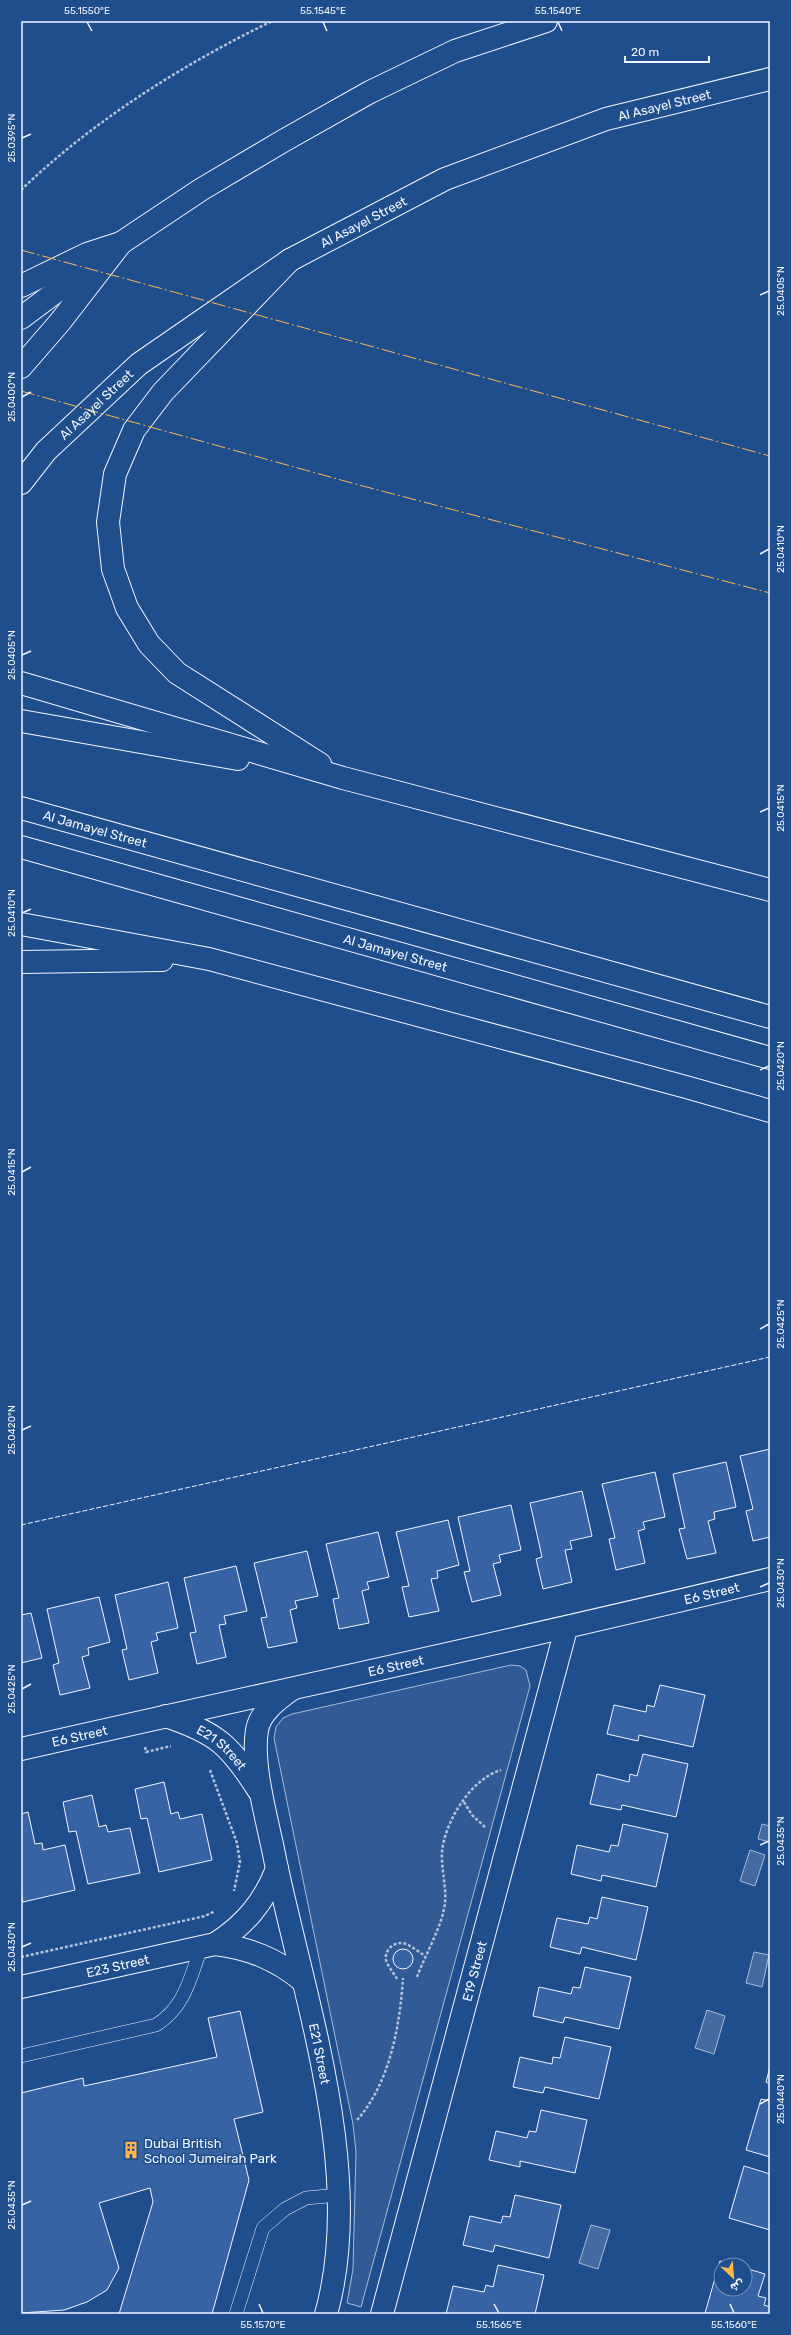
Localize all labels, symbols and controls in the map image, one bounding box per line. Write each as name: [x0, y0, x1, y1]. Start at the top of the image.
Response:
text: 55.1550°E: [64, 5, 110, 17]
text: 55.1545°E: [300, 5, 346, 17]
text: 55.1540°E: [535, 5, 581, 17]
scale bar: [625, 38, 709, 64]
text: 20 m: [631, 45, 659, 59]
street label: Al Asayel Street: [616, 87, 712, 124]
text: 25.0395°N: [6, 113, 18, 163]
street label: Al Asayel Street: [318, 193, 409, 251]
text: 25.0405°N: [775, 266, 787, 316]
street label: Al Asayel Street: [56, 367, 136, 443]
text: 25.0400°N: [6, 372, 18, 422]
text: 25.0410°N: [775, 525, 787, 573]
text: 25.0405°N: [6, 630, 18, 680]
text: 25.0415°N: [775, 784, 787, 832]
street label: Al Jamayel Street: [41, 808, 149, 851]
text: 25.0410°N: [6, 889, 18, 937]
street label: Al Jamayel Street: [342, 931, 449, 975]
text: 25.0420°N: [775, 1041, 787, 1091]
text: 25.0415°N: [6, 1148, 18, 1196]
text: 25.0425°N: [775, 1299, 787, 1349]
text: 25.0420°N: [6, 1405, 18, 1455]
text: 25.0430°N: [775, 1558, 787, 1608]
street label: E6 Street: [682, 1580, 741, 1607]
street label: E6 Street: [367, 1653, 425, 1679]
text: 25.0425°N: [6, 1664, 18, 1714]
street label: E21 Street: [194, 1722, 249, 1773]
street label: E6 Street: [50, 1723, 109, 1750]
text: 25.0435°N: [775, 1816, 787, 1866]
text: 25.0430°N: [6, 1922, 18, 1972]
street label: E19 Street: [459, 1939, 490, 2003]
street label: E23 Street: [85, 1952, 151, 1980]
street label: E21 Street: [306, 2022, 333, 2086]
text: 25.0440°N: [775, 2074, 787, 2124]
place label: Dubai British School Jumeirah Park: [144, 2136, 277, 2166]
building icon: Dubai British School Jumeirah Park: [121, 2140, 141, 2160]
text: 25.0435°N: [6, 2180, 18, 2230]
north arrow: [713, 2257, 753, 2297]
text: ش: [728, 2277, 746, 2294]
text: 55.1570°E: [240, 2319, 286, 2331]
text: 55.1565°E: [476, 2319, 522, 2331]
text: 55.1560°E: [711, 2319, 757, 2331]

